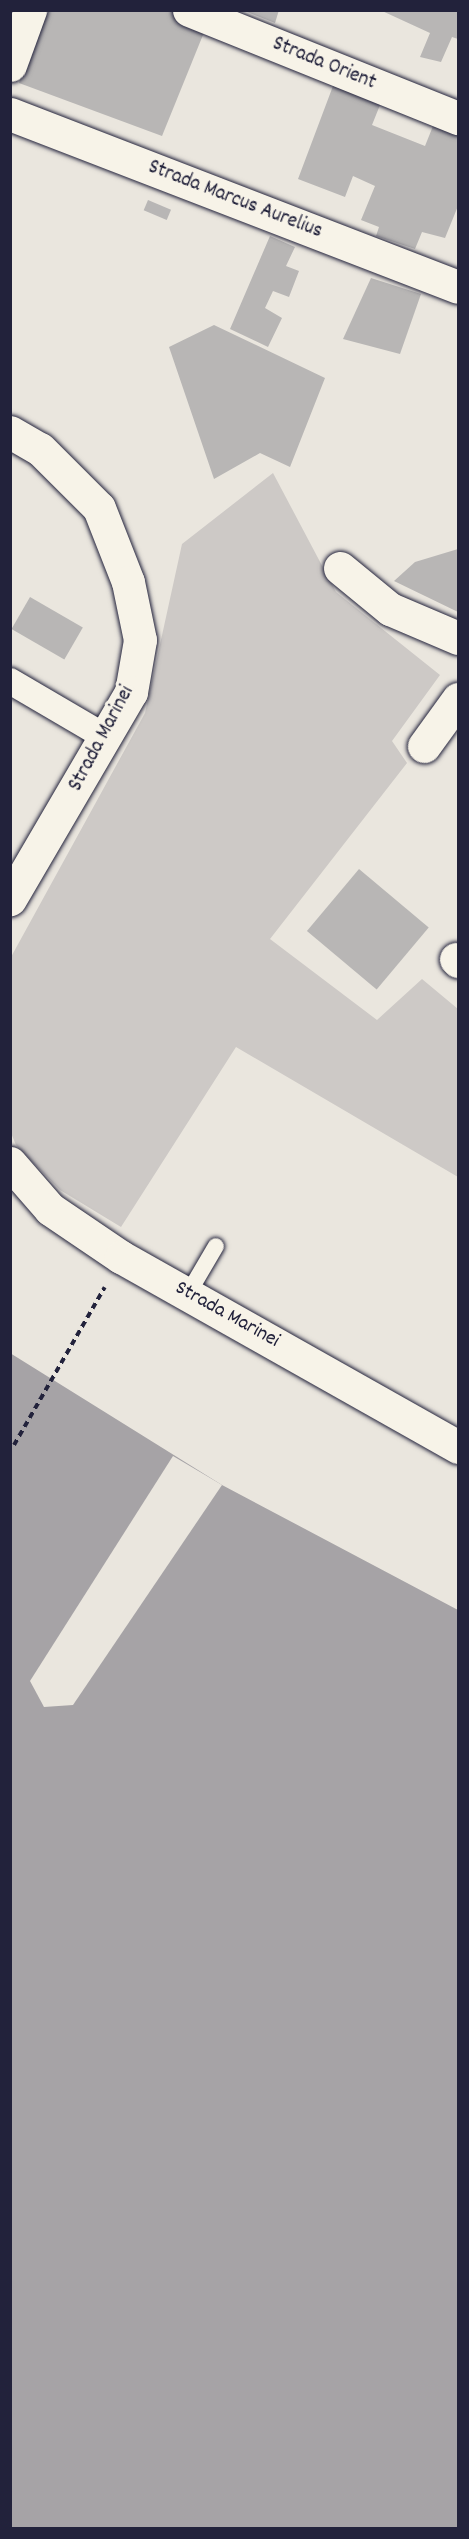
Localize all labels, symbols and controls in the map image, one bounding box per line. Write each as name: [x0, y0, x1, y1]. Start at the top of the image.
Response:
street label: Strada Orient: [269, 32, 379, 96]
street label: Strada Marcus Aurelius: [144, 155, 326, 245]
street label: Strada Marinei: [64, 682, 140, 796]
street label: Strada Marinei: [170, 1276, 284, 1354]

